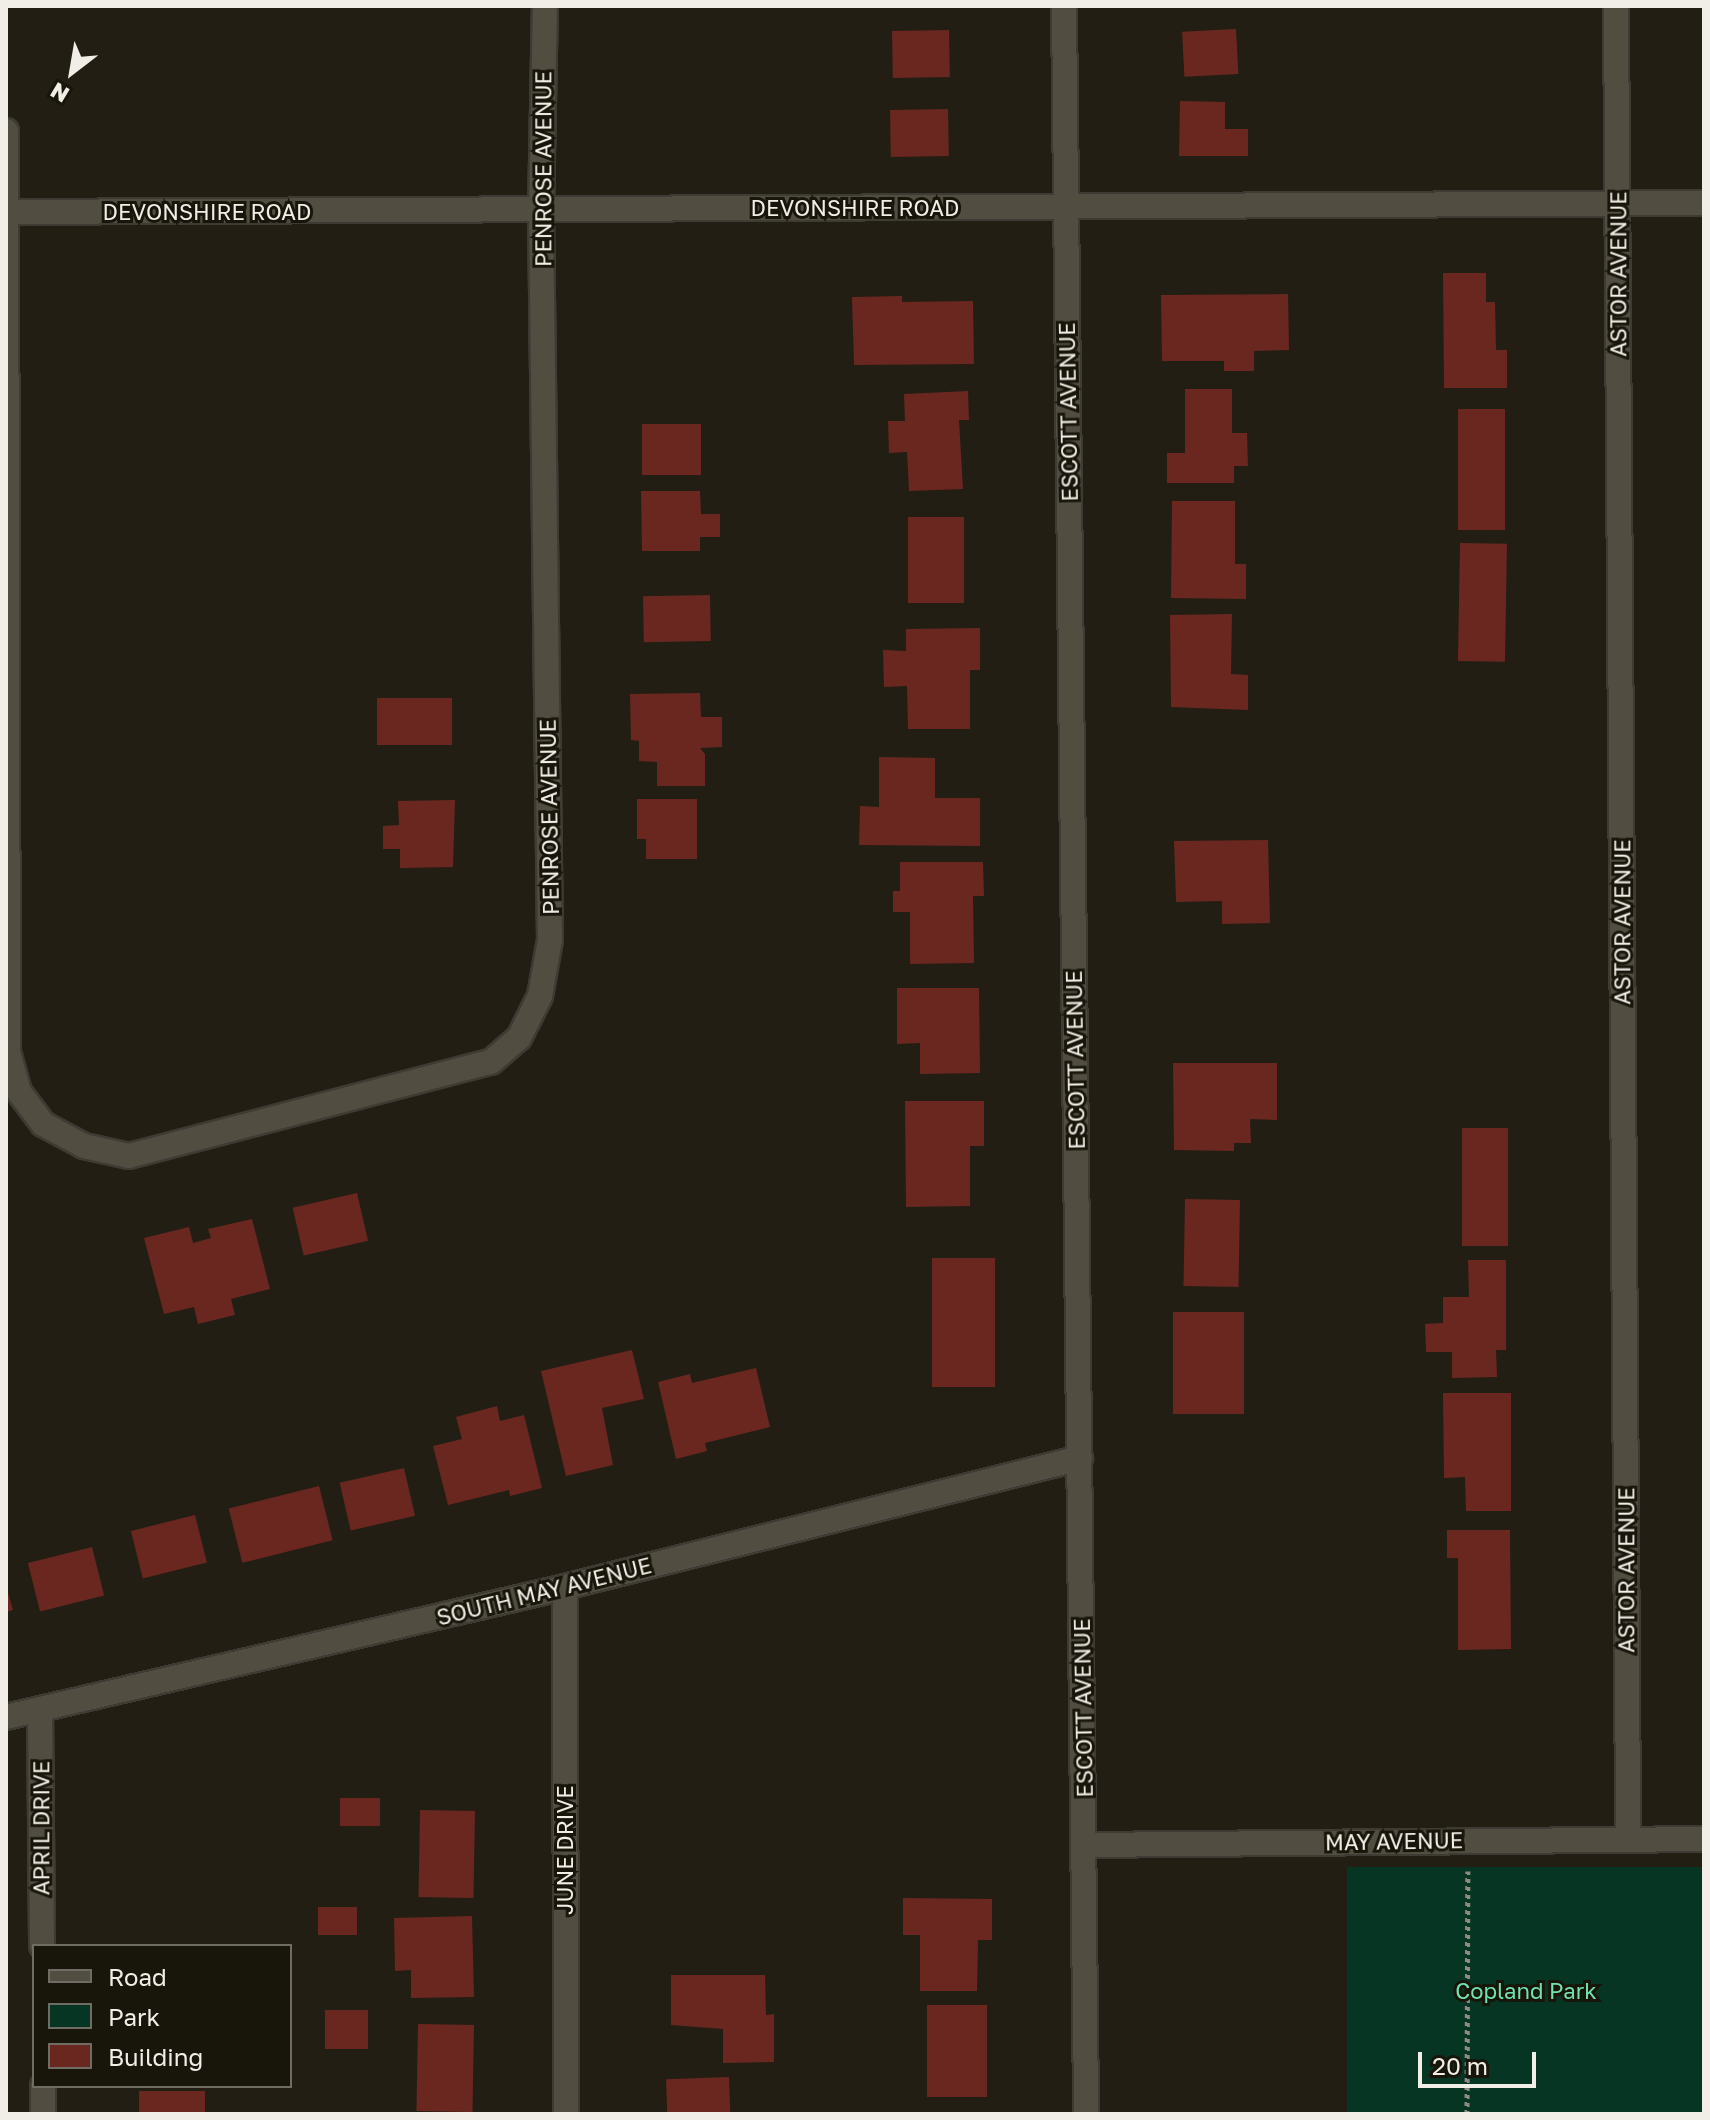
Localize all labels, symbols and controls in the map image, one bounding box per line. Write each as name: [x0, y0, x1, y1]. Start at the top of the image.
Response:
north arrow: [32, 32, 112, 112]
street label: PENROSE AVENUE: [530, 71, 556, 267]
text: N: [45, 77, 74, 109]
street label: ASTOR AVENUE: [1605, 191, 1631, 357]
street label: DEVONSHIRE ROAD: [751, 195, 959, 221]
street label: DEVONSHIRE ROAD: [103, 199, 311, 225]
street label: ESCOTT AVENUE: [1053, 322, 1083, 502]
street label: PENROSE AVENUE: [534, 719, 564, 915]
street label: ASTOR AVENUE: [1609, 839, 1635, 1005]
street label: ESCOTT AVENUE: [1060, 970, 1090, 1150]
street label: ASTOR AVENUE: [1613, 1487, 1639, 1653]
street label: SOUTH MAY AVENUE: [434, 1552, 654, 1630]
street label: ESCOTT AVENUE: [1068, 1618, 1098, 1798]
street label: APRIL DRIVE: [28, 1761, 54, 1895]
street label: JUNE DRIVE: [552, 1785, 578, 1915]
street label: MAY AVENUE: [1325, 1827, 1463, 1855]
legend: [32, 1944, 292, 2088]
text: Road: [108, 1962, 167, 1991]
park label: Copland Park: [1455, 1978, 1597, 2004]
text: Park: [108, 2002, 160, 2031]
scale bar: [1422, 2036, 1540, 2086]
text: Building: [108, 2042, 203, 2071]
text: 20 m: [1432, 2051, 1488, 2080]

